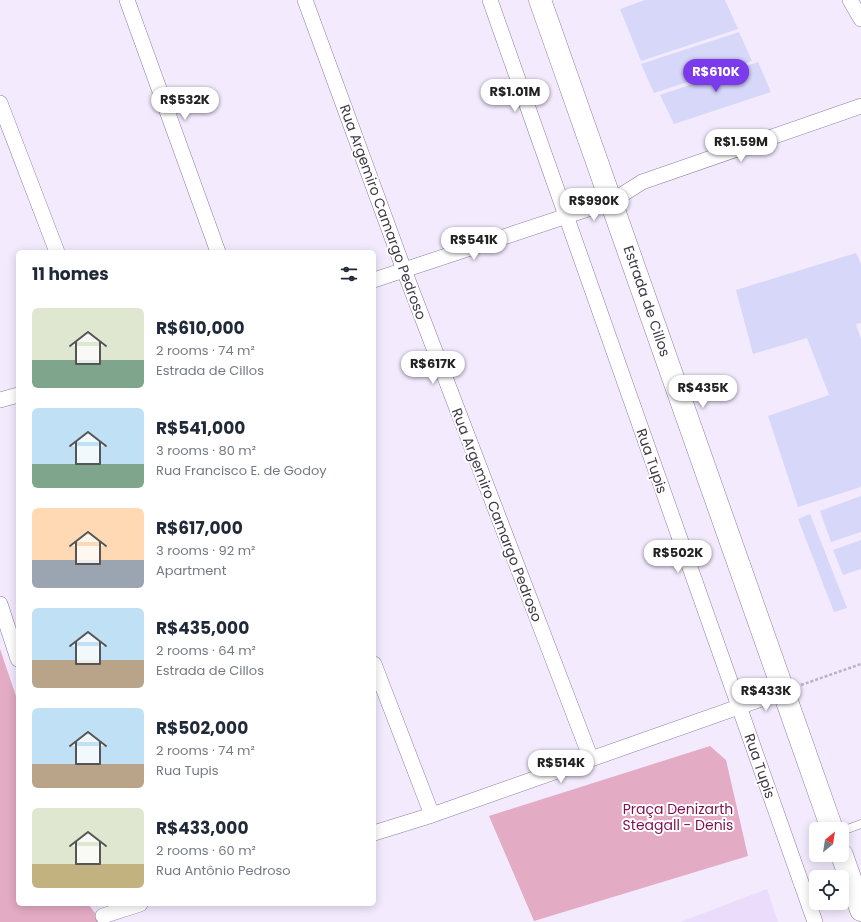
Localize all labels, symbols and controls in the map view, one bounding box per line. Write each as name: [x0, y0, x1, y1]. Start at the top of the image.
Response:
pin: R$610K: [683, 59, 749, 93]
text: R$610K: [692, 62, 740, 81]
pin: R$1.01M: [478, 79, 552, 113]
text: R$1.01M: [490, 82, 540, 101]
pin: R$532K: [152, 87, 218, 121]
text: R$532K: [160, 90, 210, 109]
street label: Rua Argemiro Camargo Pedroso: [335, 102, 431, 322]
pin: R$1.59M: [704, 129, 778, 163]
text: R$1.59M: [714, 132, 768, 151]
pin: R$990K: [561, 188, 627, 222]
text: R$990K: [569, 191, 619, 210]
pin: R$541K: [441, 227, 507, 261]
text: R$541K: [450, 230, 498, 249]
street label: Estrada de Cillos: [619, 243, 675, 359]
text: 11 homes: [32, 262, 109, 286]
icon: filters: [338, 263, 360, 285]
text: R$610,000: [156, 316, 245, 340]
icon: home: [64, 324, 112, 372]
text: 2 rooms · 74 m²: [156, 341, 255, 360]
pin: R$617K: [400, 351, 466, 385]
text: R$617K: [410, 354, 456, 373]
text: Estrada de Cillos: [156, 361, 264, 380]
pin: R$435K: [670, 375, 736, 409]
text: R$435K: [677, 378, 729, 397]
street label: Rua Argemiro Camargo Pedroso: [447, 405, 547, 625]
text: R$541,000: [156, 416, 245, 440]
icon: home: [64, 424, 112, 472]
street label: Rua Tupis: [632, 426, 672, 496]
text: 3 rooms · 80 m²: [156, 441, 256, 460]
text: Rua Francisco E. de Godoy: [156, 461, 327, 480]
text: R$617,000: [156, 516, 243, 540]
icon: home: [64, 524, 112, 572]
pin: R$502K: [645, 540, 711, 574]
text: 3 rooms · 92 m²: [156, 541, 255, 560]
text: R$502K: [653, 543, 703, 562]
text: Apartment: [156, 561, 226, 580]
text: R$435,000: [156, 616, 249, 640]
icon: home: [64, 624, 112, 672]
text: 2 rooms · 64 m²: [156, 641, 256, 660]
text: Estrada de Cillos: [156, 661, 264, 680]
pin: R$433K: [733, 678, 799, 712]
text: R$433K: [741, 681, 791, 700]
text: R$502,000: [156, 716, 248, 740]
icon: home: [64, 724, 112, 772]
street label: Rua Tupis: [740, 731, 780, 801]
text: 2 rooms · 74 m²: [156, 741, 255, 760]
pin: R$514K: [528, 750, 594, 784]
text: R$514K: [537, 753, 585, 772]
text: Rua Tupis: [156, 761, 219, 780]
park label: Praça Denizarth Steagall - Denis: [623, 799, 733, 835]
text: R$433,000: [156, 816, 248, 840]
north arrow: [809, 822, 849, 862]
map controls: [809, 822, 849, 910]
icon: home: [64, 824, 112, 872]
text: 2 rooms · 60 m²: [156, 841, 256, 860]
text: Rua Antônio Pedroso: [156, 861, 291, 880]
button: locate: [809, 870, 849, 910]

